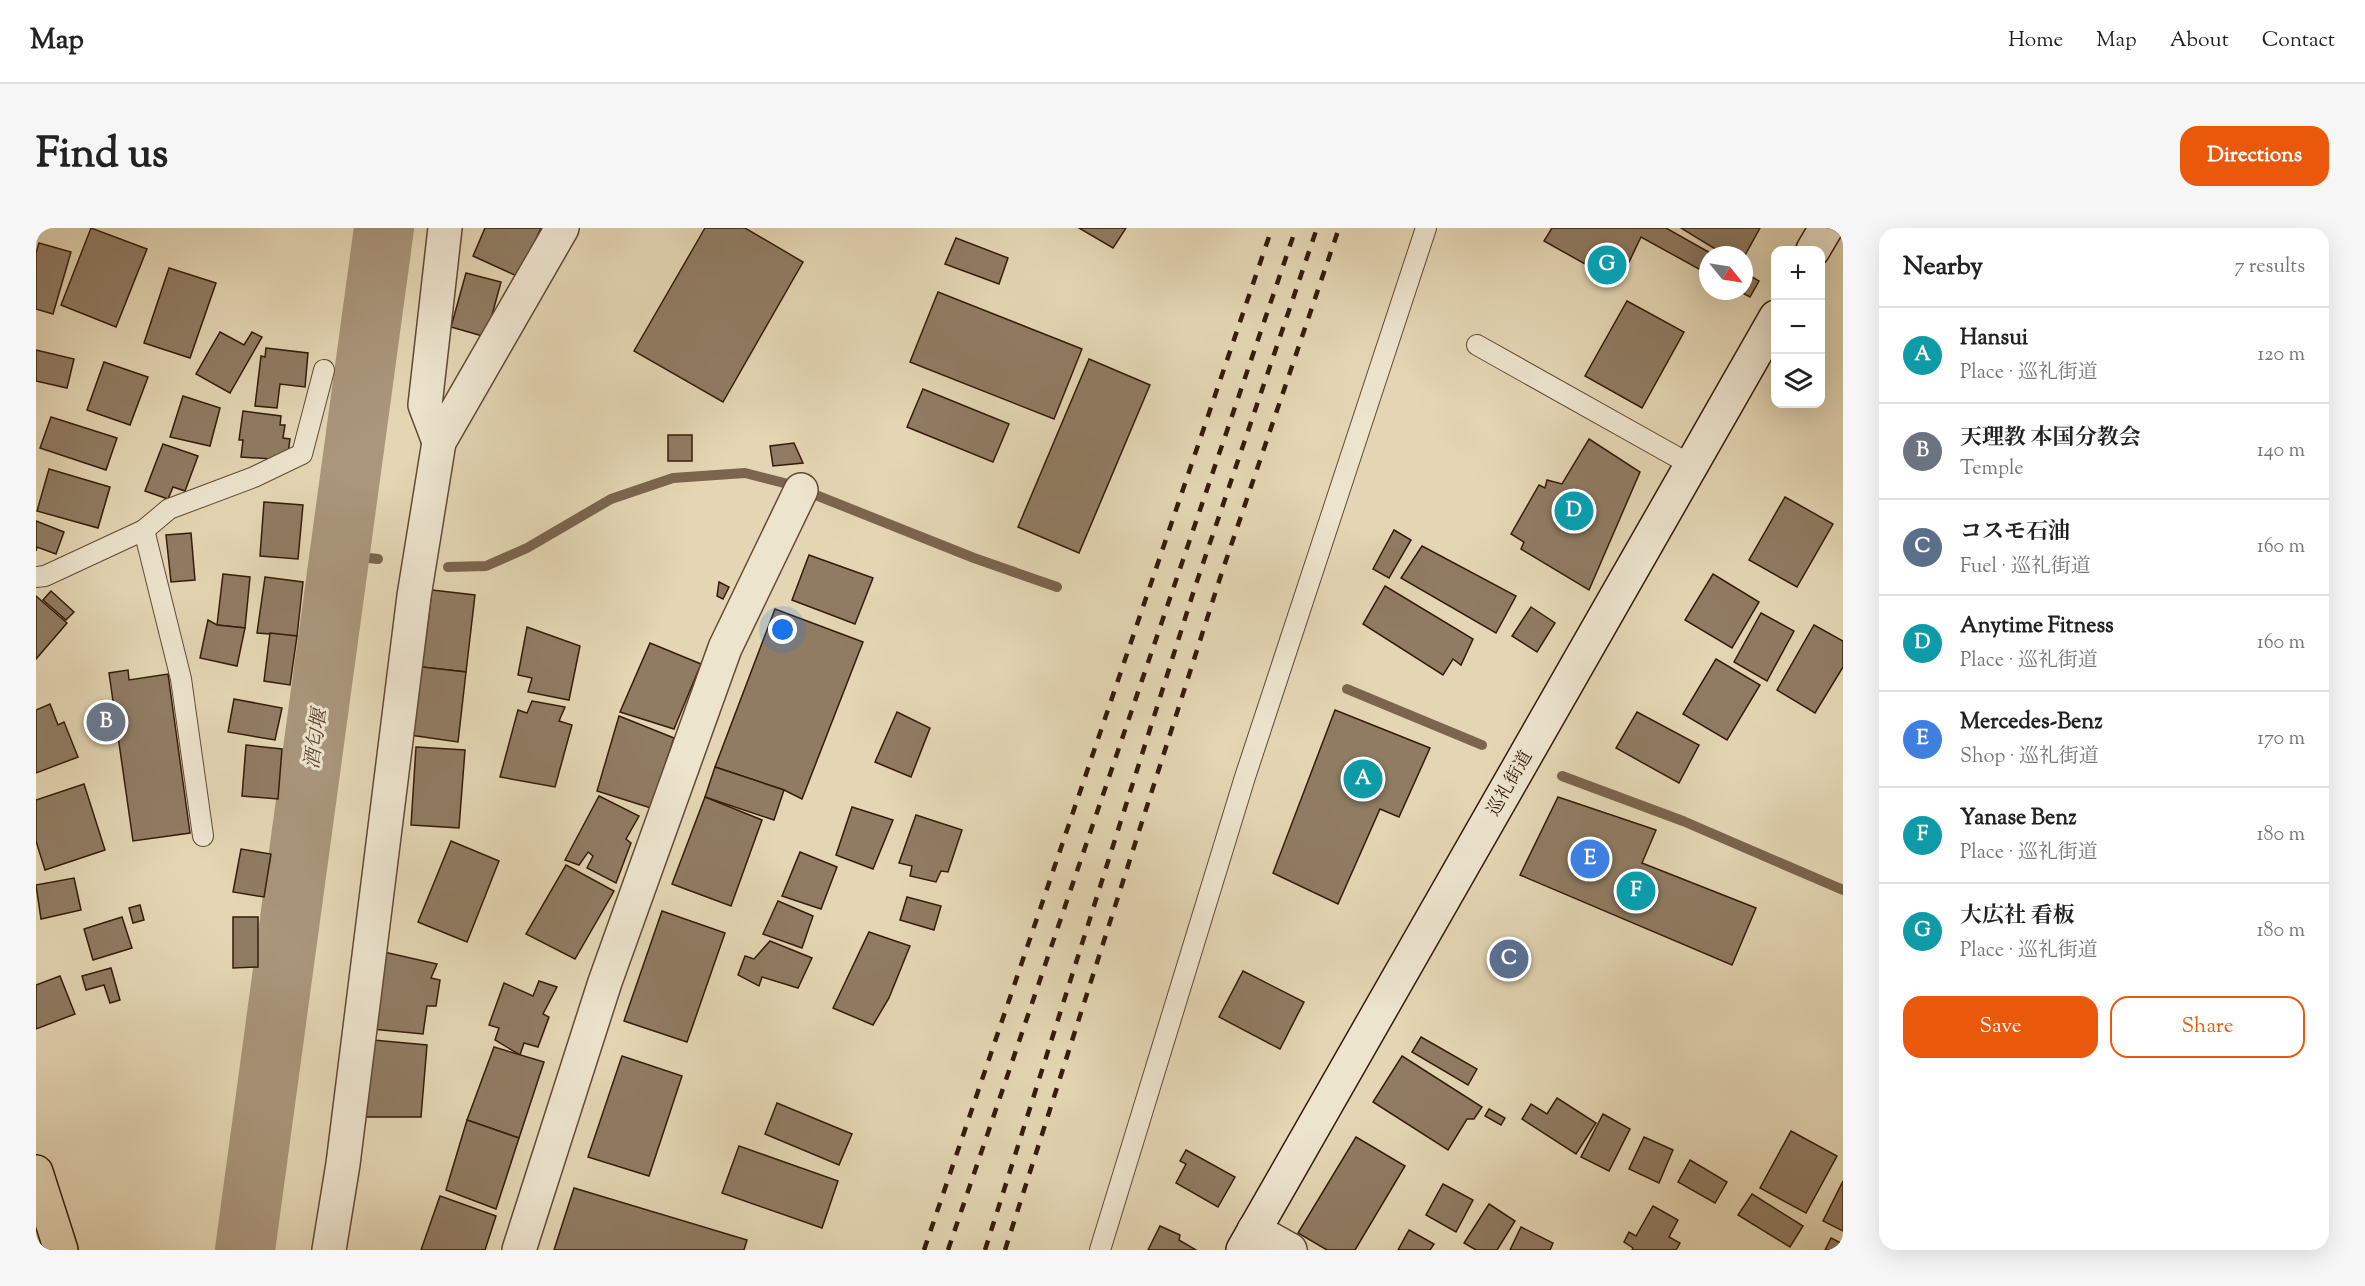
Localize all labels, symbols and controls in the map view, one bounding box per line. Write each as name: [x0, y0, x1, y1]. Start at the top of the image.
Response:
text: Map: [30, 21, 84, 61]
text: Home: [2008, 26, 2063, 56]
text: Map: [2096, 26, 2137, 56]
text: About: [2170, 26, 2229, 56]
text: Contact: [2262, 26, 2335, 56]
text: Find us: [36, 126, 168, 186]
button: Directions: [2180, 126, 2329, 186]
pin: G: [1588, 243, 1626, 288]
north arrow: [1699, 246, 1753, 300]
map controls: [1771, 246, 1825, 408]
button: +: [1771, 246, 1825, 300]
text: Nearby: [1903, 249, 1983, 286]
text: 7 results: [2234, 253, 2305, 282]
button: −: [1771, 300, 1825, 354]
text: Hansui: [1960, 323, 2028, 355]
text: A: [1914, 341, 1931, 370]
text: 120 m: [2257, 341, 2305, 370]
button: layers: [1771, 354, 1825, 408]
text: Place · 巡礼街道: [1960, 359, 2098, 388]
text: 天理教 本国分教会: [1960, 423, 2141, 455]
text: B: [1916, 437, 1929, 466]
text: 140 m: [2257, 437, 2305, 466]
text: Temple: [1960, 455, 2024, 484]
pin: D: [1554, 488, 1594, 534]
text: コスモ石油: [1960, 517, 2070, 549]
text: C: [1914, 533, 1931, 562]
text: 160 m: [2257, 533, 2305, 562]
text: Fuel · 巡礼街道: [1960, 553, 2091, 582]
text: Anytime Fitness: [1960, 611, 2114, 643]
your location: [768, 615, 797, 644]
text: D: [1915, 629, 1930, 658]
text: 160 m: [2257, 629, 2305, 658]
text: Place · 巡礼街道: [1960, 647, 2098, 676]
pin: B: [86, 700, 126, 744]
water label: 酒匂堰: [299, 705, 336, 771]
text: Mercedes-Benz: [1960, 707, 2103, 739]
text: E: [1916, 725, 1929, 754]
text: 170 m: [2257, 725, 2305, 754]
text: Shop · 巡礼街道: [1960, 743, 2099, 772]
street label: 巡礼街道: [1481, 746, 1540, 822]
pin: A: [1344, 756, 1382, 802]
text: Yanase Benz: [1960, 803, 2076, 835]
text: F: [1917, 821, 1928, 850]
text: 180 m: [2257, 821, 2305, 850]
pin: E: [1570, 836, 1610, 882]
text: Place · 巡礼街道: [1960, 839, 2098, 868]
pin: F: [1616, 868, 1656, 914]
text: 大広社 看板: [1960, 901, 2075, 933]
text: G: [1914, 917, 1931, 946]
text: 180 m: [2257, 917, 2305, 946]
pin: C: [1490, 936, 1528, 982]
text: Place · 巡礼街道: [1960, 937, 2098, 966]
button: Save: [1903, 996, 2098, 1058]
button: Share: [2110, 996, 2305, 1058]

